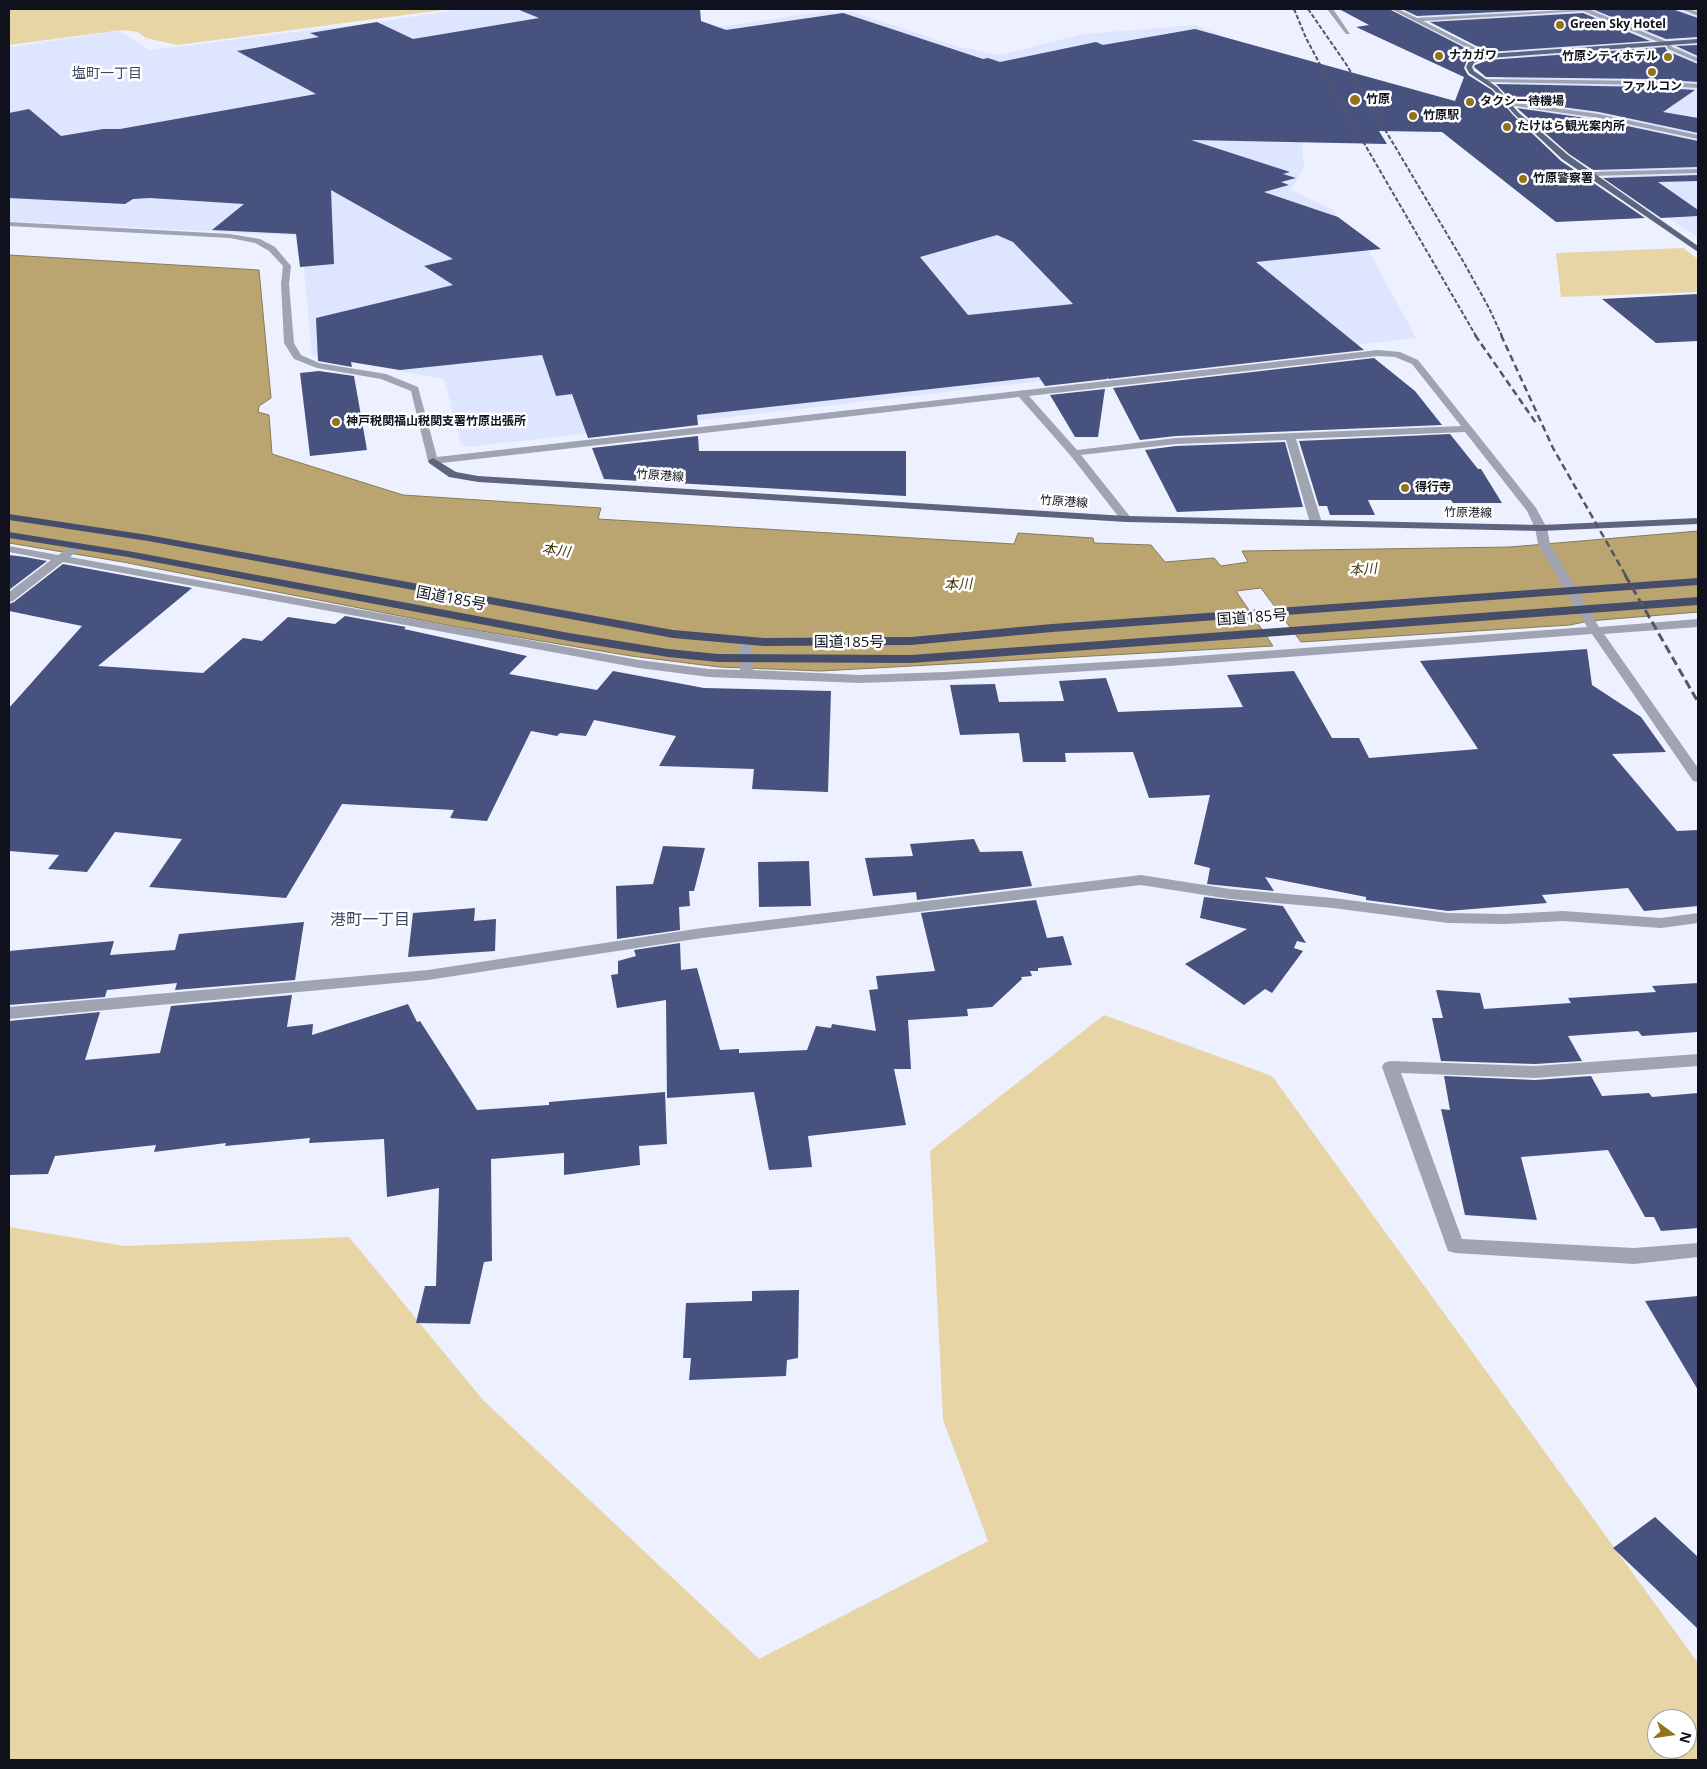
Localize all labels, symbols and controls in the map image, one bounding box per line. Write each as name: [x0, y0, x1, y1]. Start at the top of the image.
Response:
place label: Green Sky Hotel: [1570, 18, 1666, 32]
marker: Green Sky Hotel: [1554, 19, 1566, 31]
place label: ナカガワ: [1449, 49, 1497, 63]
marker: ナカガワ: [1433, 50, 1445, 62]
place label: 竹原シティホテル: [1562, 50, 1658, 64]
marker: 竹原シティホテル: [1662, 51, 1674, 63]
district label: 塩町一丁目: [72, 66, 142, 82]
marker: ファルコン: [1646, 66, 1658, 78]
place label: ファルコン: [1622, 80, 1682, 94]
marker: 竹原: [1348, 93, 1362, 107]
place label: 竹原: [1366, 93, 1390, 107]
place label: タクシー待機場: [1480, 95, 1564, 109]
marker: タクシー待機場: [1464, 96, 1476, 108]
place label: 竹原駅: [1423, 109, 1459, 123]
marker: 竹原駅: [1407, 110, 1419, 122]
place label: たけはら観光案内所: [1517, 120, 1625, 134]
marker: たけはら観光案内所: [1501, 121, 1513, 133]
place label: 竹原警察署: [1533, 172, 1593, 186]
marker: 竹原警察署: [1517, 173, 1529, 185]
place label: 神戸税関福山税関支署竹原出張所: [346, 415, 526, 429]
marker: 神戸税関福山税関支署竹原出張所: [330, 416, 342, 428]
street label: 竹原港線: [636, 467, 684, 485]
place label: 得行寺: [1415, 481, 1451, 495]
marker: 得行寺: [1399, 482, 1411, 494]
street label: 竹原港線: [1040, 493, 1088, 511]
street label: 竹原港線: [1444, 505, 1492, 521]
water label: 本川: [541, 541, 571, 561]
water label: 本川: [1348, 561, 1378, 579]
water label: 本川: [944, 576, 972, 594]
street label: 国道185号: [415, 583, 487, 615]
street label: 国道185号: [1216, 607, 1288, 629]
street label: 国道185号: [814, 634, 884, 652]
district label: 港町一丁目: [330, 910, 410, 930]
north arrow: [1647, 1709, 1697, 1759]
text: N: [1675, 1730, 1697, 1745]

